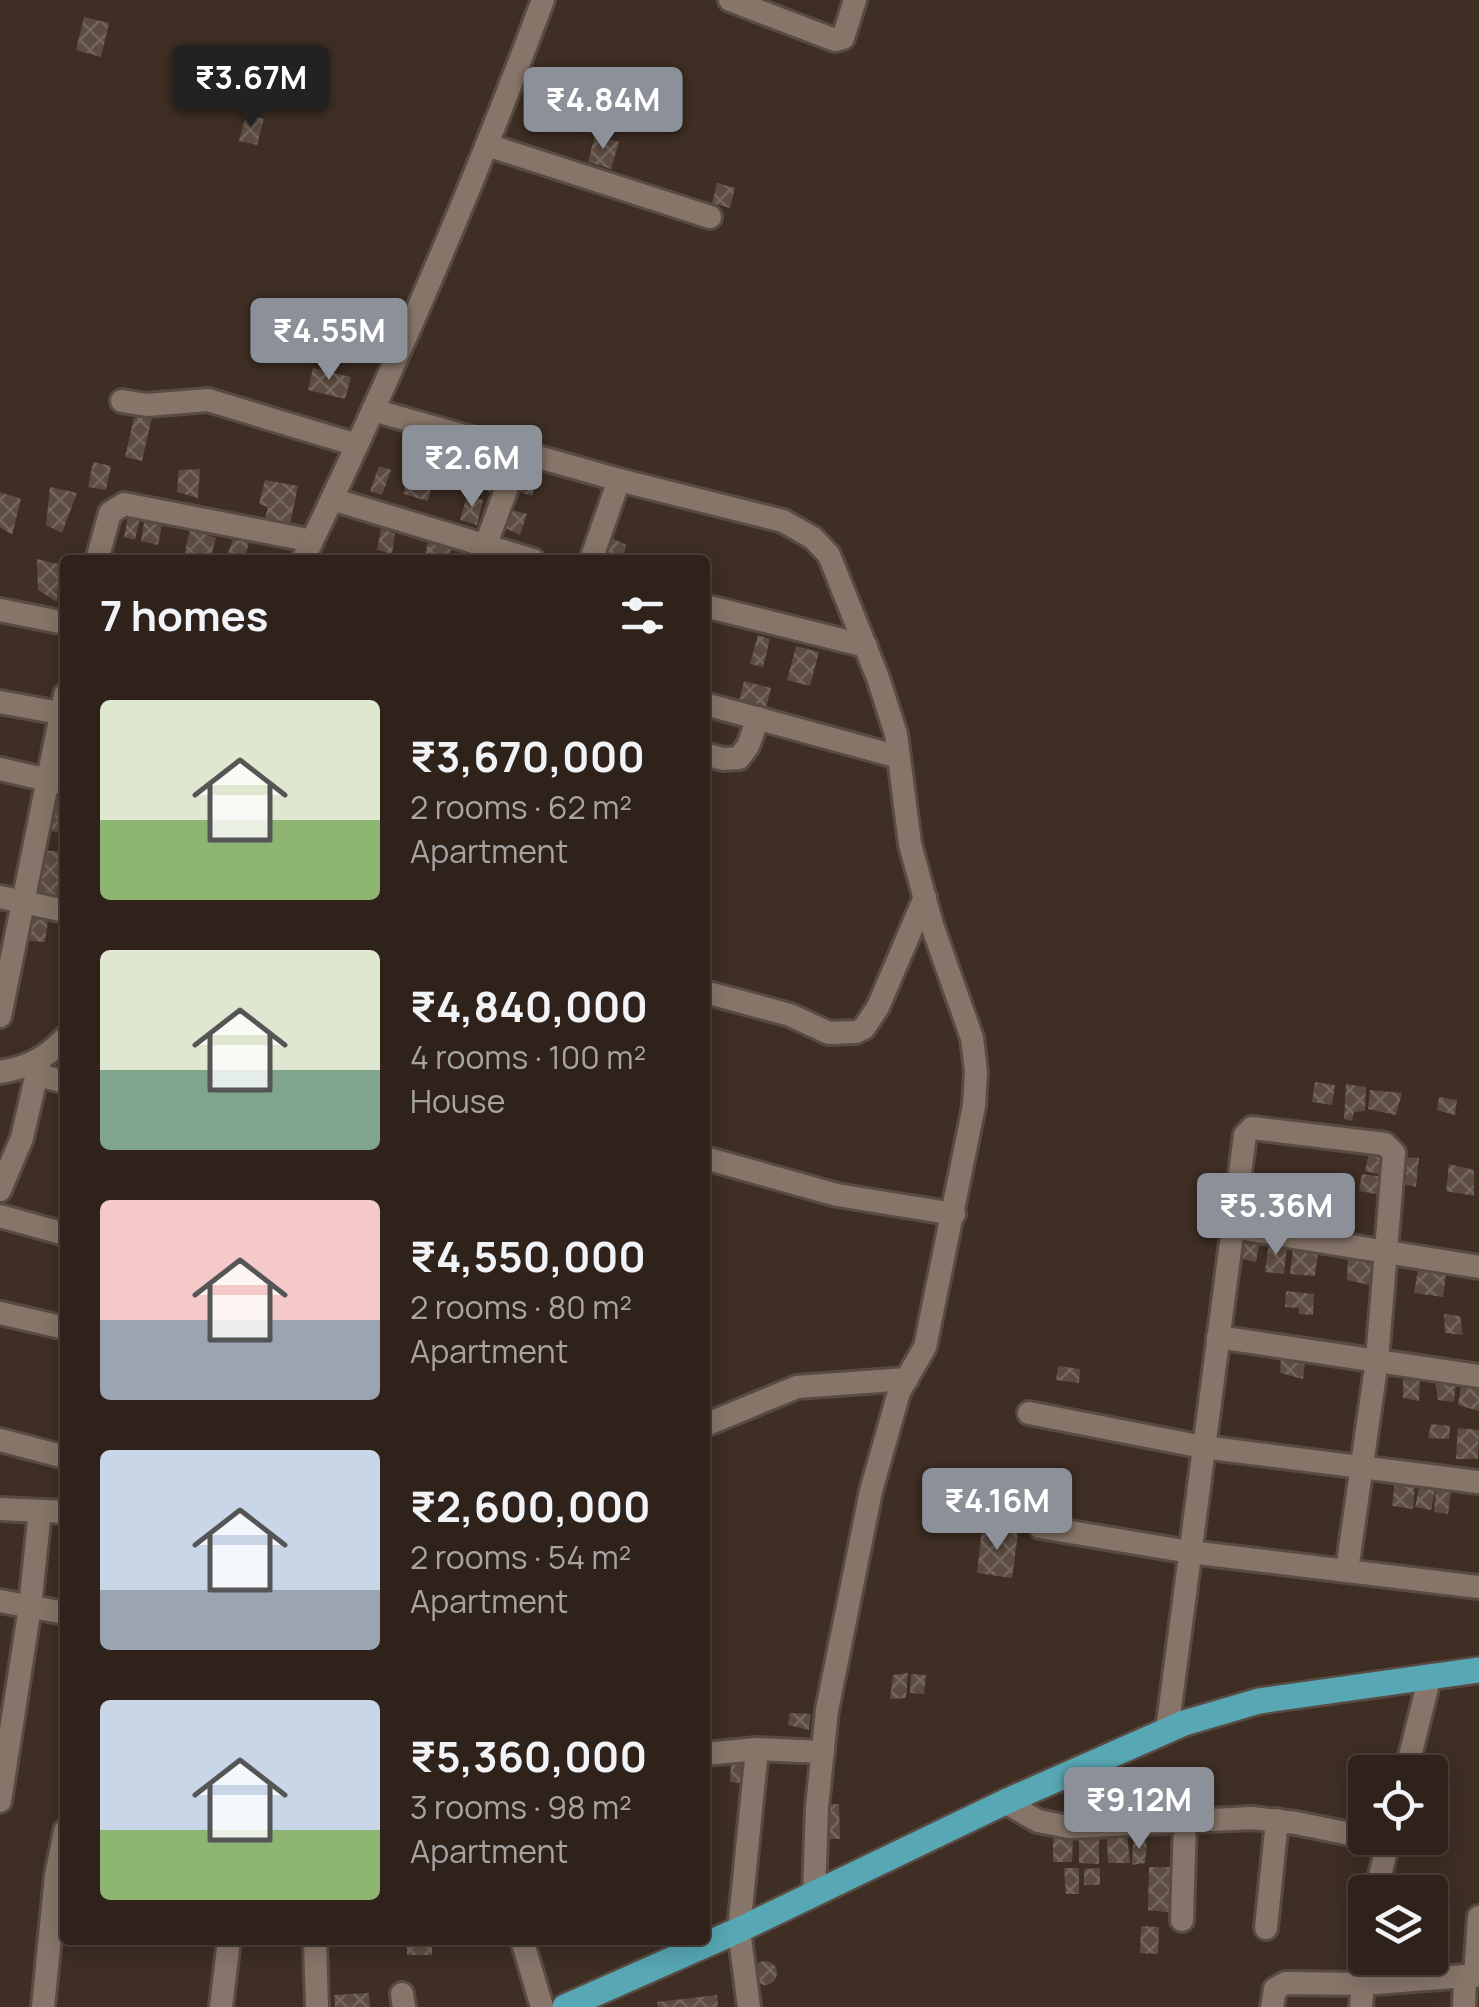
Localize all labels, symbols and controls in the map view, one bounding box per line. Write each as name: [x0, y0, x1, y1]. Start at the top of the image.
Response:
pin: ₹3.67M: [170, 45, 332, 130]
text: ₹3.67M: [195, 55, 307, 99]
pin: ₹4.84M: [522, 67, 684, 152]
text: ₹4.84M: [546, 77, 660, 121]
pin: ₹4.55M: [248, 298, 410, 383]
text: ₹4.55M: [272, 308, 386, 352]
pin: ₹2.6M: [402, 425, 542, 510]
text: ₹2.6M: [424, 435, 520, 479]
text: 7 homes: [100, 586, 268, 644]
icon: filters: [615, 588, 670, 643]
text: ₹3,670,000: [410, 727, 645, 785]
icon: home: [180, 740, 300, 860]
text: 2 rooms · 62 m²: [410, 785, 632, 829]
text: Apartment: [410, 829, 568, 873]
text: ₹4,840,000: [410, 977, 648, 1035]
icon: home: [180, 990, 300, 1110]
text: 4 rooms · 100 m²: [410, 1035, 646, 1079]
text: House: [410, 1079, 505, 1123]
pin: ₹5.36M: [1195, 1173, 1357, 1258]
text: ₹5.36M: [1219, 1183, 1333, 1227]
text: ₹4,550,000: [410, 1227, 646, 1285]
icon: home: [180, 1240, 300, 1360]
text: 2 rooms · 80 m²: [410, 1285, 632, 1329]
text: Apartment: [410, 1329, 568, 1373]
pin: ₹4.16M: [916, 1468, 1078, 1553]
text: ₹2,600,000: [410, 1477, 651, 1535]
text: ₹4.16M: [944, 1478, 1050, 1522]
icon: home: [180, 1490, 300, 1610]
text: 2 rooms · 54 m²: [410, 1535, 631, 1579]
text: Apartment: [410, 1579, 568, 1623]
text: ₹5,360,000: [410, 1727, 647, 1785]
icon: home: [180, 1740, 300, 1860]
map controls: [1348, 1755, 1448, 1975]
button: locate: [1348, 1755, 1448, 1855]
pin: ₹9.12M: [1058, 1767, 1220, 1852]
text: ₹9.12M: [1086, 1777, 1192, 1821]
text: 3 rooms · 98 m²: [410, 1785, 632, 1829]
text: Apartment: [410, 1829, 568, 1873]
button: layers: [1348, 1875, 1448, 1975]

